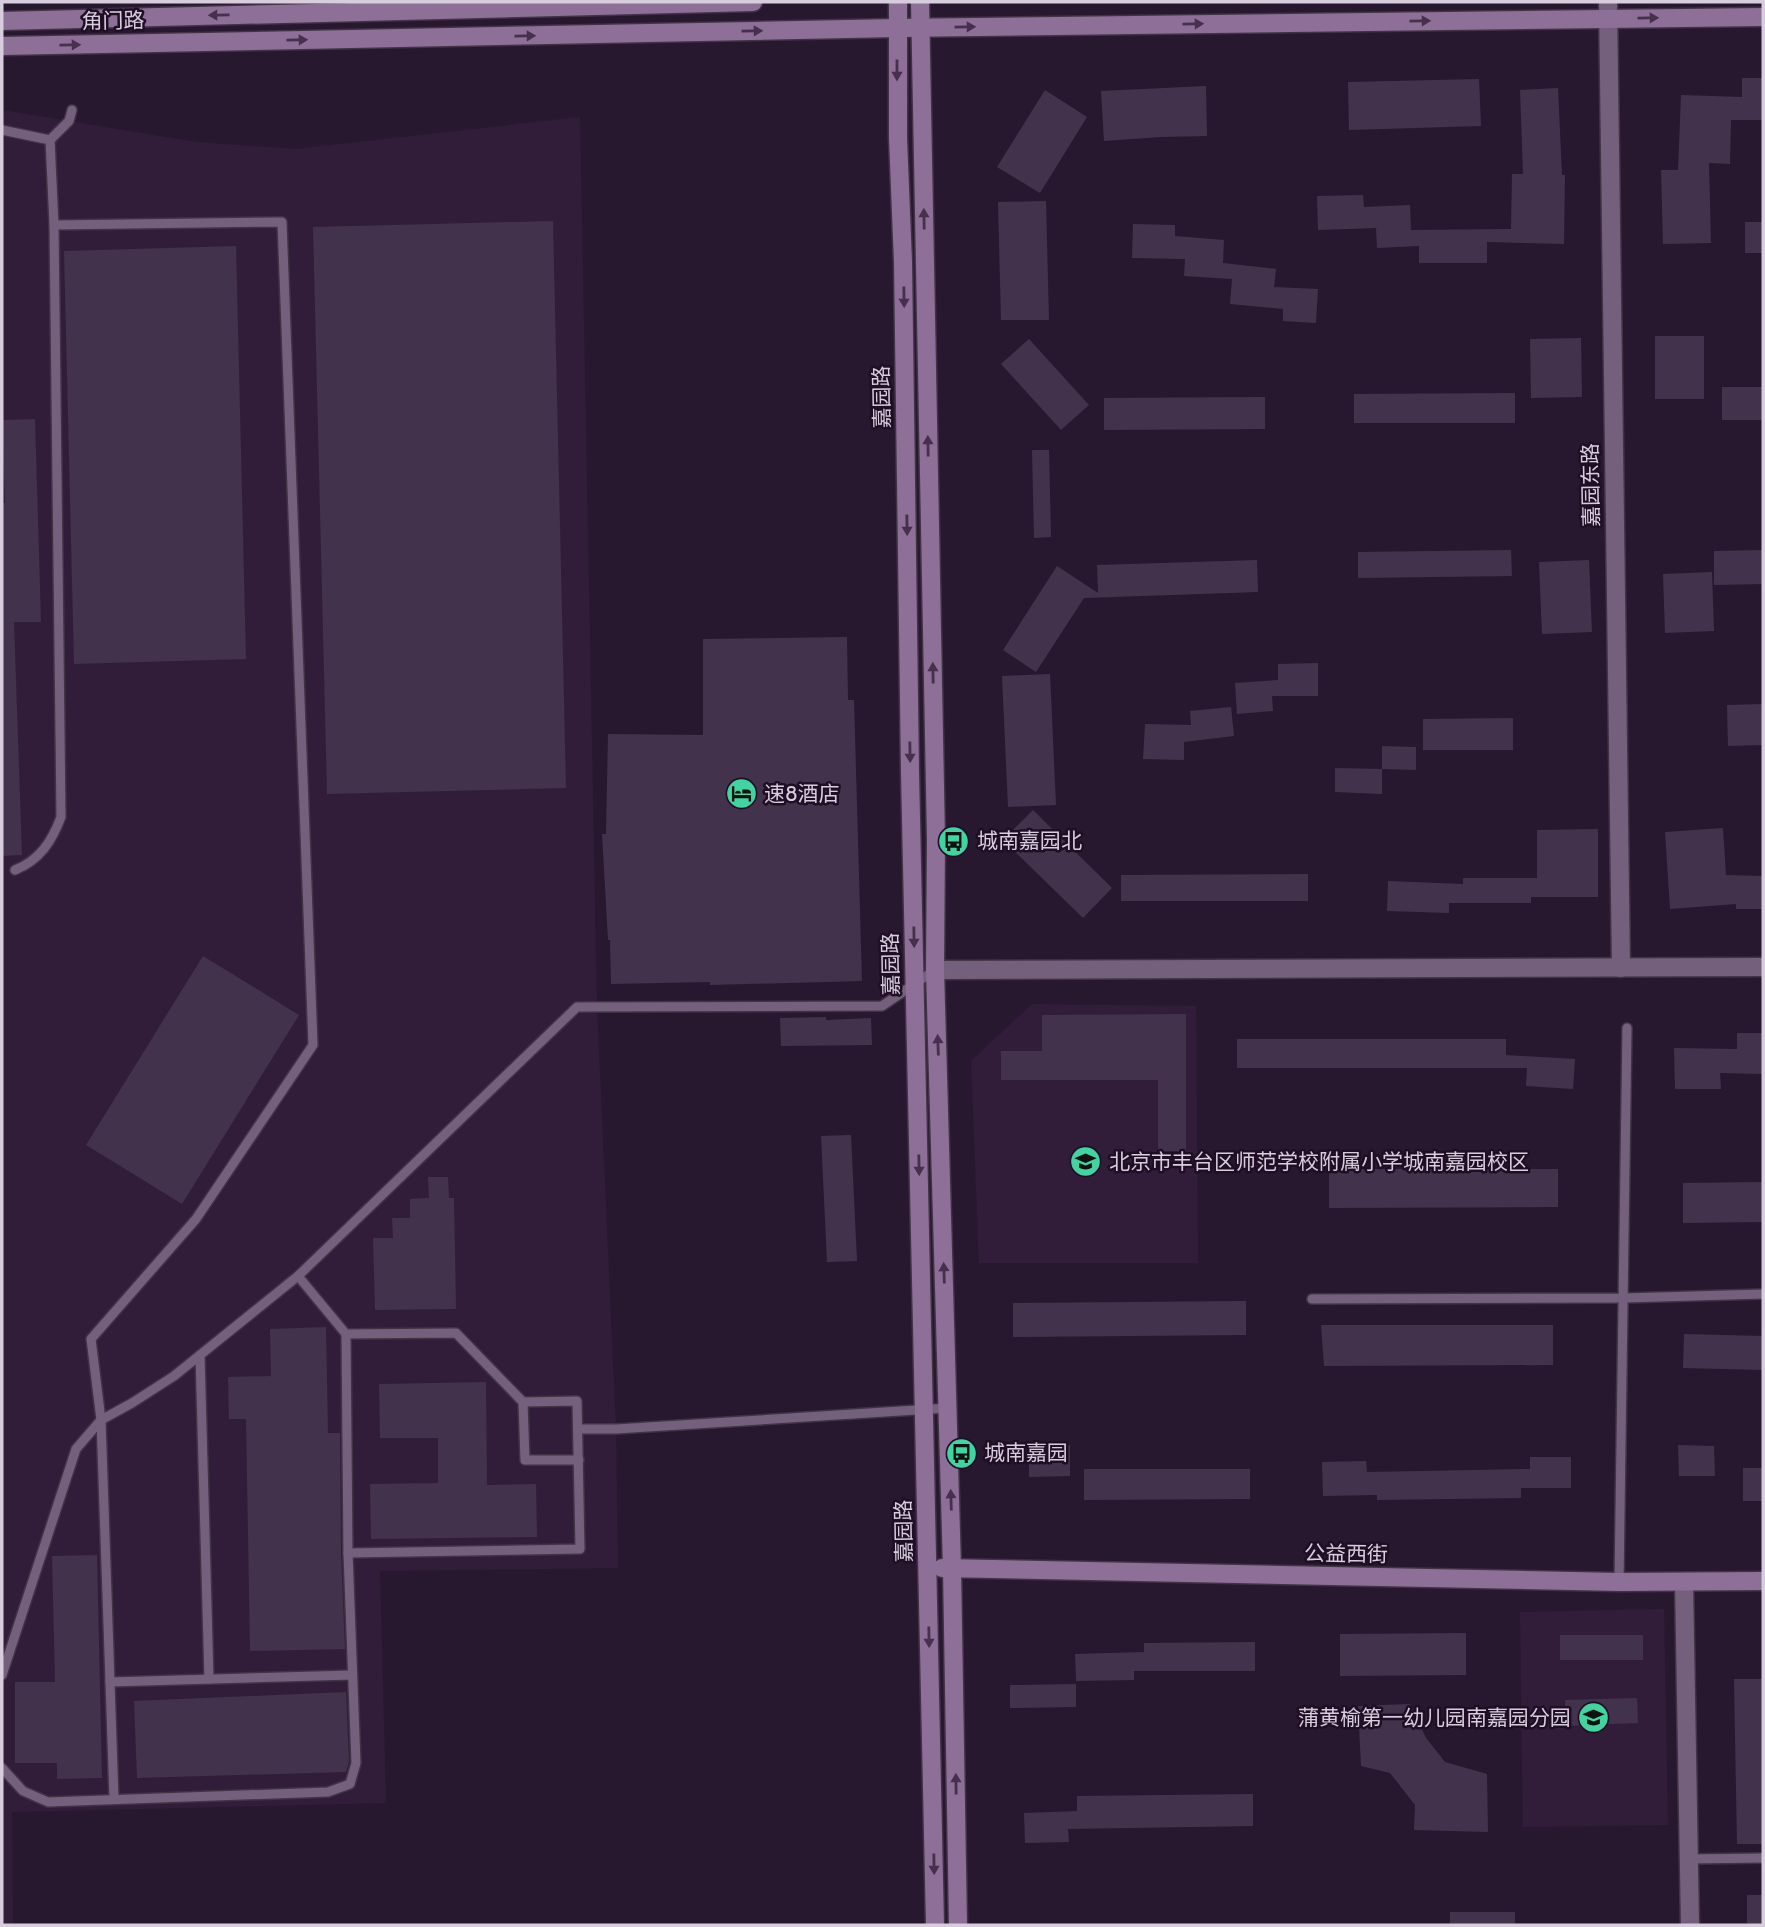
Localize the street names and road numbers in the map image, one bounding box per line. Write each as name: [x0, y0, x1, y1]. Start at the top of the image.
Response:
street label: 角门路: [81, 7, 145, 34]
street label: 嘉园路: [868, 365, 895, 429]
street label: 嘉园东路: [1577, 443, 1604, 527]
street label: 嘉园路: [877, 932, 904, 996]
street label: 嘉园路: [890, 1499, 917, 1563]
street label: 公益西街: [1304, 1540, 1388, 1567]

